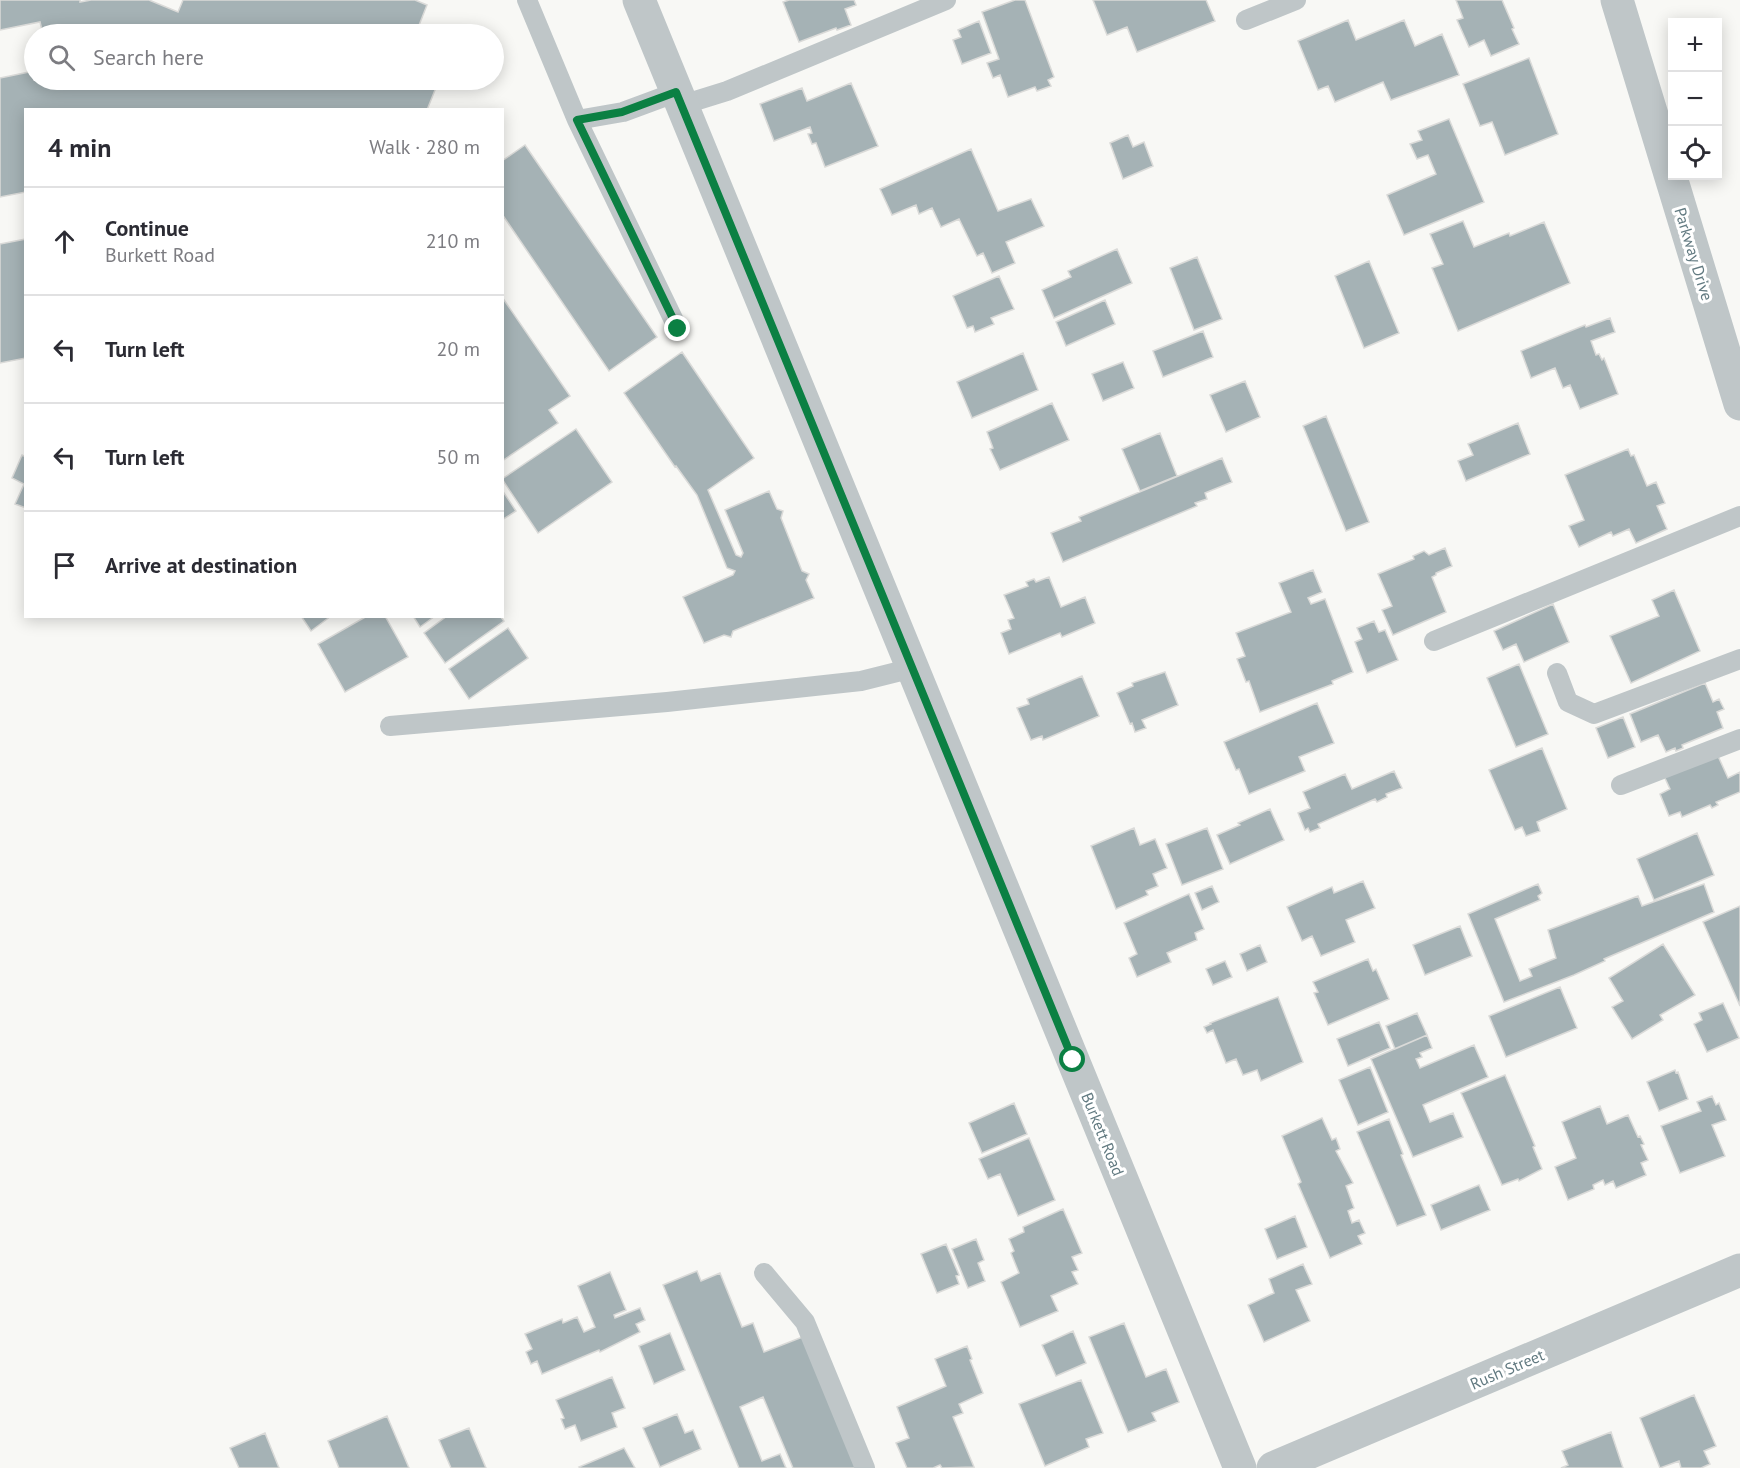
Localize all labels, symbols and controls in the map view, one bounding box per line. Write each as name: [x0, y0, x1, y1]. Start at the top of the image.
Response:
map controls: [1668, 18, 1722, 180]
button: +: [1668, 18, 1722, 72]
search box: [24, 24, 504, 90]
icon: search: [45, 41, 78, 74]
text: Search here: [93, 43, 204, 71]
button: −: [1668, 72, 1722, 126]
button: locate: [1668, 126, 1722, 180]
text: 4 min: [48, 131, 111, 164]
text: Walk · 280 m: [369, 134, 480, 160]
street label: Parkway Drive: [1670, 205, 1718, 303]
text: Continue: [105, 214, 189, 242]
icon: ahead: [48, 225, 81, 258]
text: 210 m: [426, 228, 480, 254]
text: Burkett Road: [105, 242, 215, 268]
route end: [664, 315, 690, 341]
icon: left: [48, 333, 81, 366]
text: Turn left: [105, 335, 185, 363]
text: 20 m: [437, 336, 480, 362]
icon: left: [48, 441, 81, 474]
text: Turn left: [105, 443, 185, 471]
text: 50 m: [437, 444, 480, 470]
icon: arrive: [48, 549, 81, 582]
text: Arrive at destination: [105, 551, 297, 579]
route start: [1059, 1046, 1085, 1072]
street label: Burkett Road: [1077, 1089, 1129, 1179]
street label: Rush Street: [1467, 1344, 1548, 1394]

